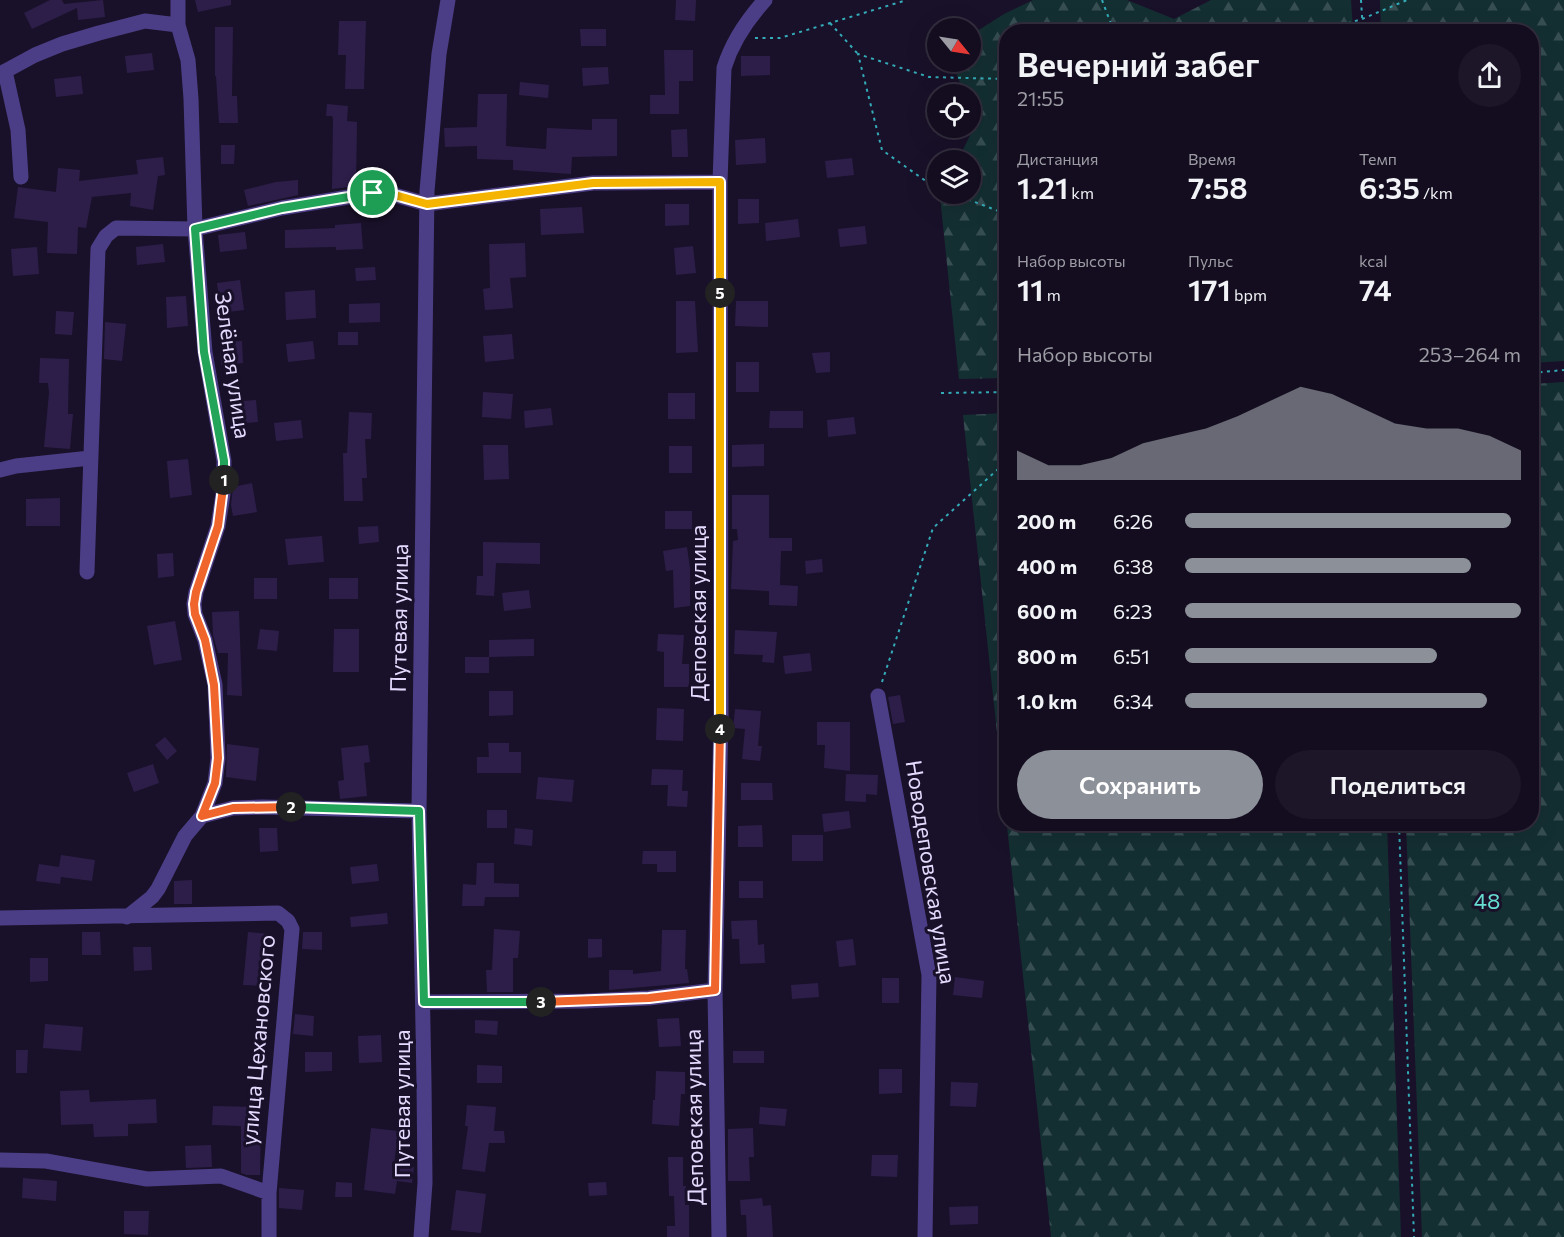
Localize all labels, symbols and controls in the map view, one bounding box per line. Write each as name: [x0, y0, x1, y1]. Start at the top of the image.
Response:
north arrow: [927, 18, 981, 72]
map controls: [927, 18, 981, 204]
text: Вечерний забег: [1017, 43, 1260, 84]
button: share: [1458, 44, 1521, 107]
button: locate: [927, 84, 981, 138]
text: 21:55: [1017, 86, 1064, 110]
text: Дистанция: [1017, 149, 1098, 168]
text: Время: [1188, 149, 1236, 168]
text: Темп: [1359, 149, 1397, 168]
button: layers: [927, 150, 981, 204]
pin: [347, 167, 398, 218]
text: 1.21: [1017, 168, 1068, 205]
text: 7:58: [1188, 168, 1248, 205]
text: 6:35: [1359, 168, 1420, 205]
icon: arrive: [356, 176, 389, 209]
text: km: [1068, 183, 1094, 202]
text: /km: [1420, 183, 1453, 202]
text: Набор высоты: [1017, 251, 1126, 270]
text: Пульс: [1188, 251, 1233, 270]
text: kcal: [1359, 251, 1388, 270]
text: 11: [1017, 270, 1044, 307]
text: 171: [1188, 270, 1231, 307]
text: 74: [1359, 270, 1392, 307]
pin: 5: [705, 278, 735, 308]
text: 5: [715, 283, 725, 302]
text: m: [1044, 285, 1061, 304]
text: bpm: [1231, 285, 1267, 304]
street label: Зелёная улица: [210, 290, 257, 440]
text: Набор высоты: [1017, 342, 1153, 366]
text: 253–264 m: [1419, 342, 1521, 366]
pin: 1: [209, 465, 239, 495]
text: 1: [220, 470, 228, 489]
text: 200 m: [1017, 509, 1076, 533]
text: 6:26: [1113, 509, 1153, 533]
street label: Деповская улица: [684, 525, 711, 701]
street label: Путевая улица: [384, 543, 413, 693]
text: 400 m: [1017, 554, 1077, 578]
text: 6:38: [1113, 554, 1153, 578]
text: 600 m: [1017, 599, 1077, 623]
text: 6:23: [1113, 599, 1152, 623]
text: 800 m: [1017, 644, 1077, 668]
text: 6:51: [1113, 644, 1150, 668]
text: 1.0 km: [1017, 689, 1077, 713]
text: 6:34: [1113, 689, 1153, 713]
pin: 4: [705, 714, 735, 744]
text: 4: [715, 719, 725, 738]
button: Сохранить: [1017, 750, 1263, 819]
button: Поделиться: [1275, 750, 1521, 819]
street label: Новодеповская улица: [900, 758, 963, 986]
pin: 2: [276, 792, 306, 822]
text: 2: [286, 797, 296, 816]
park label: 48: [1474, 887, 1500, 914]
street label: улица Цехановского: [235, 934, 280, 1146]
pin: 3: [526, 987, 556, 1017]
text: 3: [536, 992, 546, 1011]
street label: Деповская улица: [678, 1029, 709, 1205]
street label: Путевая улица: [388, 1030, 415, 1178]

